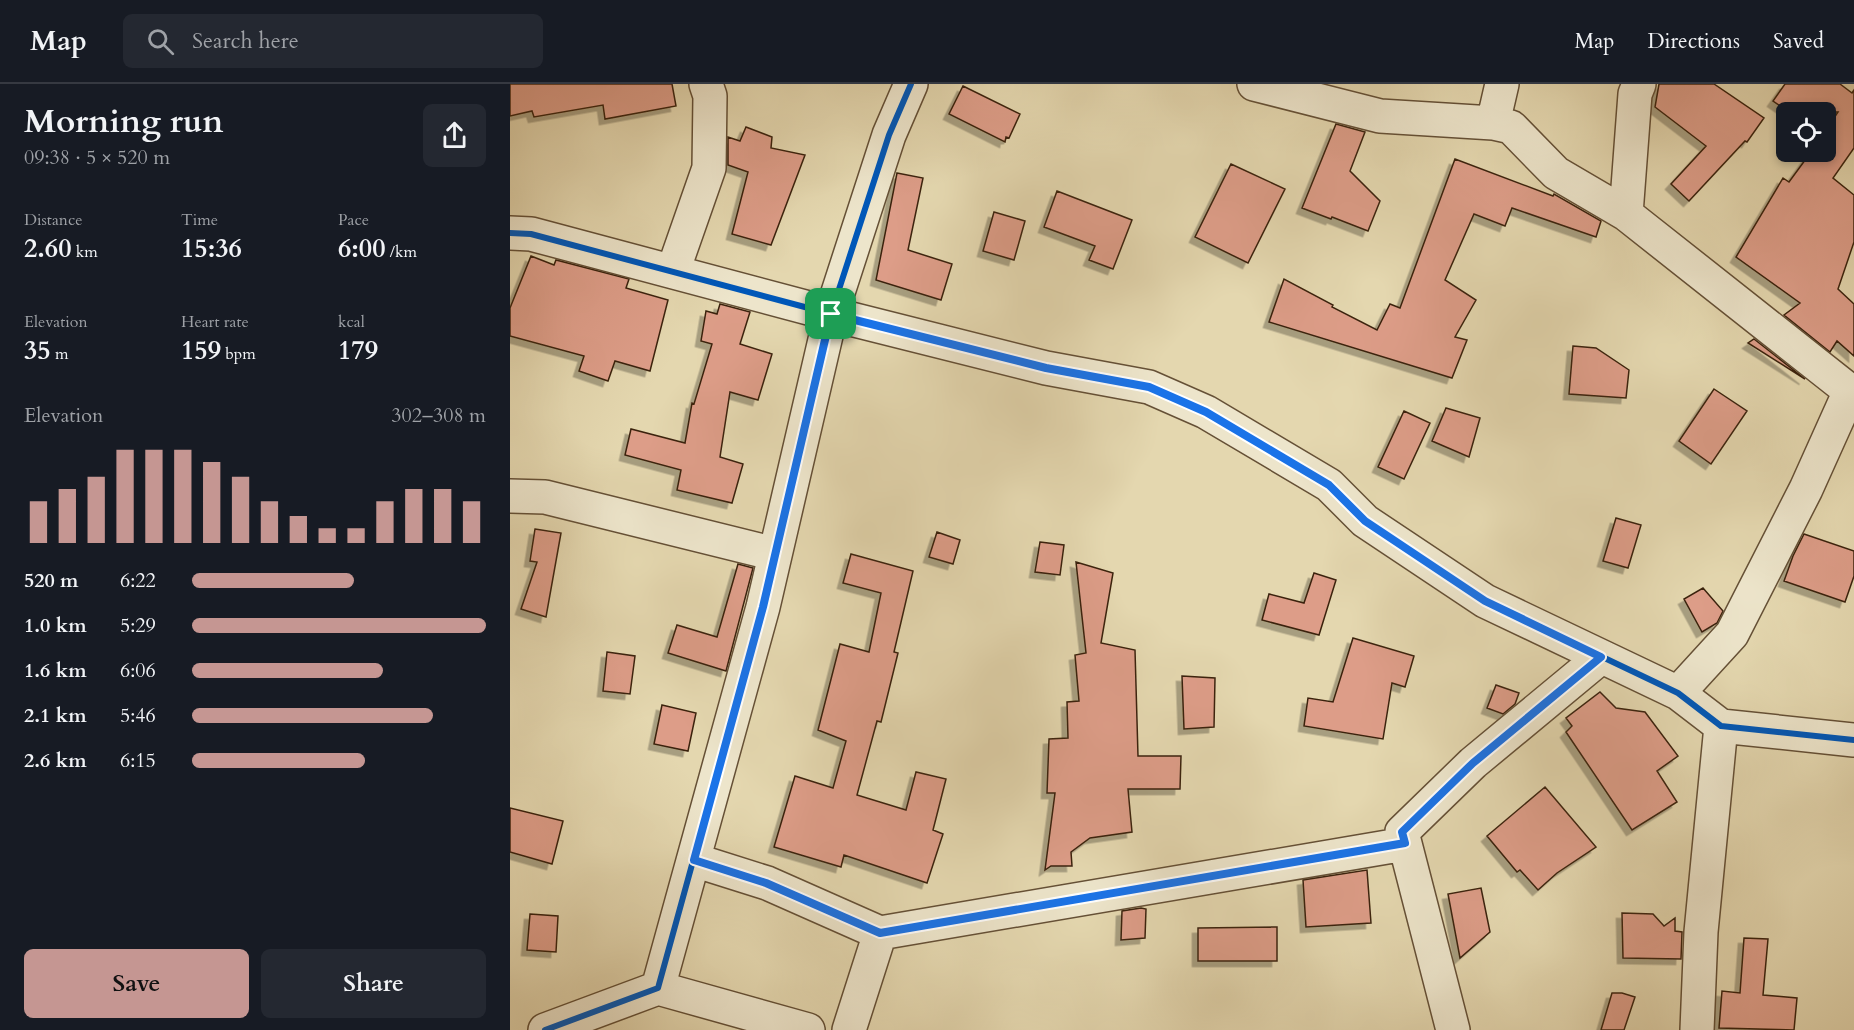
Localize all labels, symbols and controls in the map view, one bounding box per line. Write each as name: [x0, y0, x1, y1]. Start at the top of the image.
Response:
search box: [123, 14, 543, 68]
text: Map: [30, 22, 87, 60]
icon: search: [144, 25, 177, 58]
text: Search here: [192, 26, 299, 56]
text: Map: [1574, 27, 1614, 56]
text: Directions: [1647, 27, 1740, 56]
text: Saved: [1773, 27, 1824, 56]
text: Morning run: [24, 99, 224, 144]
map controls: [1776, 102, 1836, 162]
button: locate: [1776, 102, 1836, 162]
button: share: [423, 104, 486, 167]
text: 09:38 · 5 × 520 m: [24, 144, 170, 171]
text: Distance: [24, 209, 82, 231]
text: Time: [181, 209, 218, 231]
text: Pace: [338, 209, 369, 231]
text: 2.60: [24, 231, 72, 266]
text: 15:36: [181, 231, 242, 266]
text: 6:00: [338, 231, 386, 266]
text: km: [72, 241, 98, 263]
text: /km: [386, 241, 417, 263]
pin: [805, 288, 856, 339]
icon: arrive: [814, 297, 847, 330]
text: Elevation: [24, 311, 88, 333]
text: Heart rate: [181, 311, 249, 333]
text: kcal: [338, 311, 365, 333]
text: 35: [24, 333, 51, 368]
text: 159: [181, 333, 221, 368]
text: 179: [338, 333, 378, 368]
text: m: [51, 343, 68, 365]
text: bpm: [221, 343, 256, 365]
text: Elevation: [24, 402, 103, 429]
text: 302–308 m: [391, 402, 486, 429]
text: 520 m: [24, 567, 79, 594]
text: 6:22: [120, 567, 156, 594]
text: 1.0 km: [24, 612, 87, 639]
text: 5:29: [120, 612, 156, 639]
text: 1.6 km: [24, 657, 87, 684]
text: 6:06: [120, 657, 156, 684]
text: 2.1 km: [24, 702, 87, 729]
text: 5:46: [120, 702, 156, 729]
text: 2.6 km: [24, 747, 87, 774]
text: 6:15: [120, 747, 156, 774]
button: Save: [24, 949, 249, 1018]
button: Share: [261, 949, 486, 1018]

